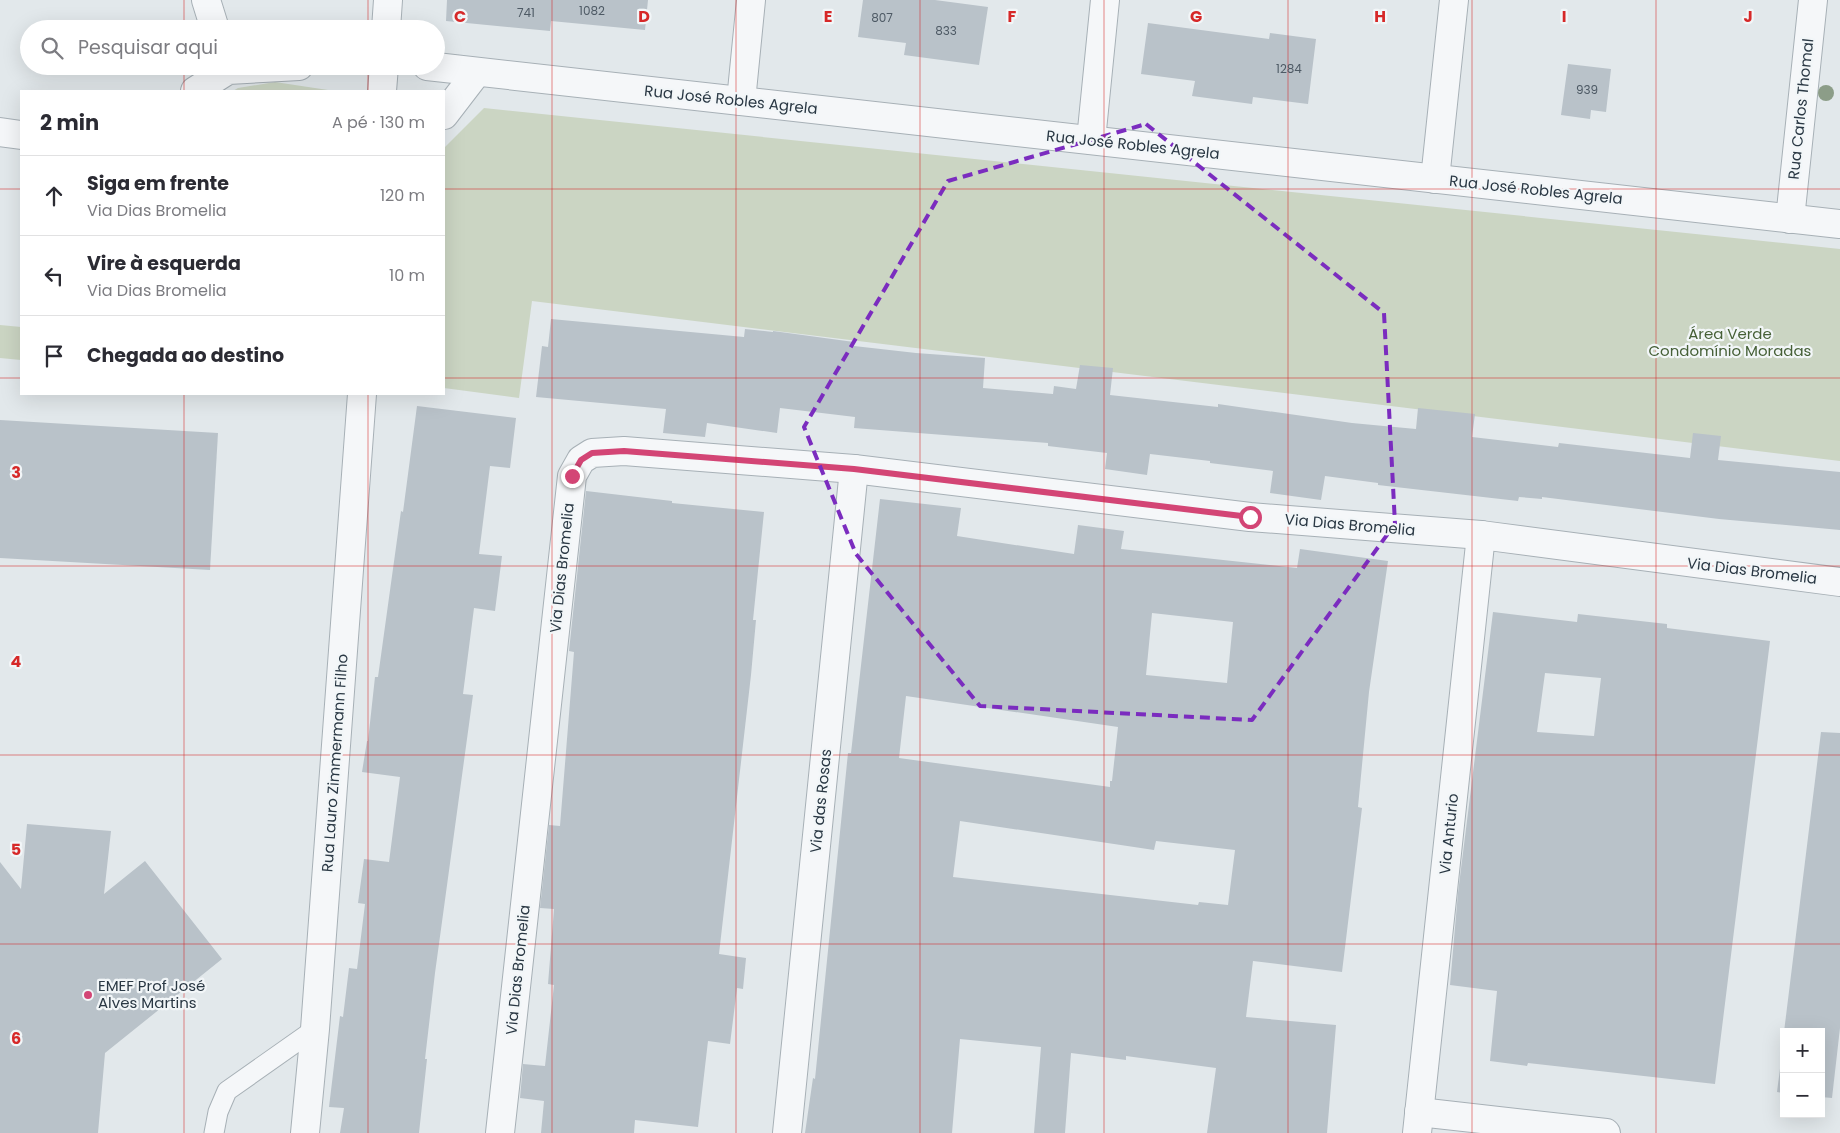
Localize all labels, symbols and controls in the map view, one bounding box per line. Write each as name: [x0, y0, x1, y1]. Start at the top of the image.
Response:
house number: 1082: [579, 2, 605, 19]
house number: 741: [517, 4, 535, 21]
text: C: [454, 5, 466, 28]
text: D: [638, 5, 650, 28]
text: E: [824, 5, 832, 28]
text: F: [1008, 5, 1017, 28]
text: G: [1190, 5, 1202, 28]
text: H: [1374, 5, 1386, 28]
text: I: [1562, 5, 1566, 28]
text: J: [1743, 5, 1753, 28]
house number: 807: [871, 9, 893, 26]
search box: [20, 20, 445, 75]
house number: 833: [935, 22, 957, 39]
icon: search: [38, 34, 66, 62]
text: Pesquisar aqui: [78, 34, 218, 61]
street label: Rua Carlos Thomal: [1783, 37, 1818, 181]
house number: 1284: [1276, 60, 1302, 77]
street label: Rua José Robles Agrela: [643, 80, 819, 119]
house number: 939: [1576, 81, 1598, 98]
text: 2 min: [40, 108, 99, 137]
text: A pé · 130 m: [332, 111, 425, 134]
street label: Rua José Robles Agrela: [1045, 125, 1221, 164]
text: Siga em frente: [87, 170, 229, 197]
street label: Rua José Robles Agrela: [1448, 170, 1624, 209]
icon: ahead: [40, 182, 68, 210]
text: 120 m: [380, 184, 425, 207]
text: Via Dias Bromelia: [87, 199, 227, 222]
text: Vire à esquerda: [87, 250, 241, 277]
icon: left: [40, 262, 68, 290]
text: 10 m: [389, 264, 425, 287]
text: Via Dias Bromelia: [87, 279, 227, 302]
park label: Área Verde Condomínio Moradas: [1649, 323, 1812, 361]
icon: arrive: [40, 342, 68, 370]
text: Chegada ao destino: [87, 342, 284, 369]
text: 3: [11, 461, 21, 484]
route end: [561, 465, 584, 488]
street label: Via Dias Bromelia: [544, 502, 579, 634]
route start: [1239, 506, 1262, 529]
street label: Via Dias Bromelia: [1284, 508, 1416, 541]
street label: Via Dias Bromelia: [1686, 552, 1818, 589]
text: 4: [11, 650, 22, 673]
street label: Rua Lauro Zimmermann Filho: [316, 653, 353, 873]
street label: Via das Rosas: [805, 748, 836, 854]
street label: Via Anturio: [1434, 792, 1463, 876]
text: 5: [11, 838, 21, 861]
street label: Via Dias Bromelia: [500, 904, 535, 1036]
place label: EMEF Prof José Alves Martins: [98, 975, 205, 1013]
marker: EMEF Prof José Alves Martins: [82, 989, 94, 1001]
text: 6: [11, 1027, 21, 1050]
map controls: [1780, 1028, 1825, 1118]
button: +: [1780, 1028, 1825, 1073]
button: −: [1780, 1073, 1825, 1118]

